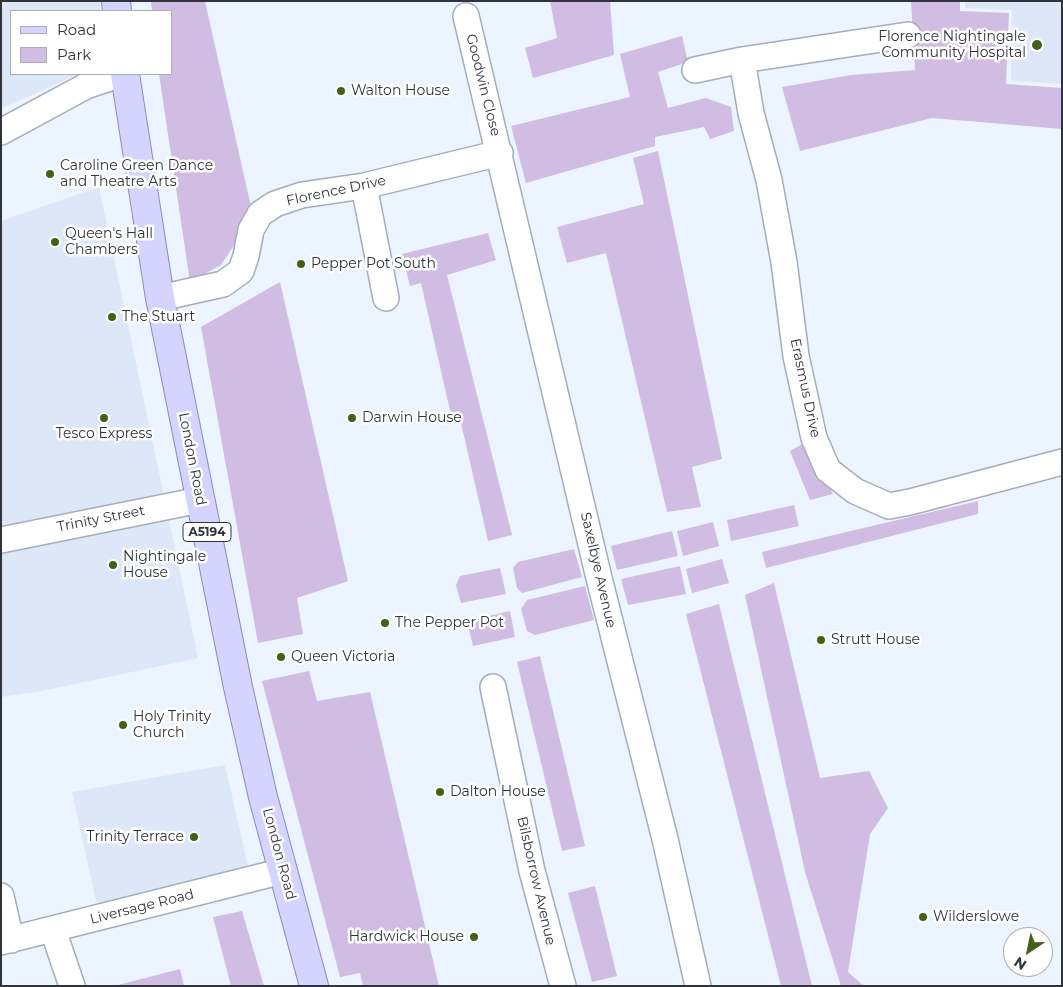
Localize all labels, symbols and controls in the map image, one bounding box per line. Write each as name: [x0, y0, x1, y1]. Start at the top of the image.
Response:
legend: [10, 10, 172, 75]
text: Road: [57, 20, 96, 39]
place label: Florence Nightingale Community Hospital: [878, 29, 1026, 62]
street label: Goodwin Close: [462, 32, 504, 138]
marker: Florence Nightingale Community Hospital: [1030, 38, 1044, 52]
text: Park: [57, 45, 91, 64]
place label: Walton House: [351, 83, 450, 99]
marker: Walton House: [335, 85, 347, 97]
place label: Caroline Green Dance and Theatre Arts: [60, 158, 213, 190]
marker: Caroline Green Dance and Theatre Arts: [44, 168, 56, 180]
street label: Florence Drive: [285, 172, 387, 210]
place label: Queen's Hall Chambers: [65, 226, 153, 258]
marker: Queen's Hall Chambers: [49, 236, 61, 248]
place label: Pepper Pot South: [311, 256, 436, 272]
marker: Pepper Pot South: [295, 258, 307, 270]
place label: The Stuart: [122, 309, 195, 325]
marker: The Stuart: [106, 311, 118, 323]
street label: Erasmus Drive: [786, 337, 824, 439]
place label: Darwin House: [362, 410, 462, 426]
street label: London Road: [175, 411, 209, 507]
marker: Tesco Express: [98, 412, 110, 424]
marker: Darwin House: [346, 412, 358, 424]
place label: Tesco Express: [56, 426, 152, 442]
street label: Trinity Street: [56, 502, 146, 536]
street label: Saxelbye Avenue: [577, 511, 619, 629]
road number: A5194: [183, 522, 231, 542]
place label: Nightingale House: [123, 549, 206, 582]
marker: Nightingale House: [107, 559, 119, 571]
place label: The Pepper Pot: [395, 615, 504, 631]
marker: The Pepper Pot: [379, 617, 391, 629]
place label: Strutt House: [831, 632, 920, 648]
marker: Strutt House: [815, 634, 827, 646]
place label: Queen Victoria: [291, 649, 395, 665]
marker: Queen Victoria: [275, 651, 287, 663]
place label: Holy Trinity Church: [133, 709, 211, 742]
marker: Holy Trinity Church: [117, 719, 129, 731]
place label: Dalton House: [450, 784, 546, 800]
marker: Dalton House: [434, 786, 446, 798]
street label: London Road: [259, 806, 299, 902]
street label: Bilsborrow Avenue: [513, 815, 559, 947]
place label: Trinity Terrace: [87, 829, 184, 845]
marker: Trinity Terrace: [188, 831, 200, 843]
street label: Liversage Road: [88, 886, 196, 928]
place label: Wilderslowe: [933, 909, 1019, 925]
marker: Wilderslowe: [917, 911, 929, 923]
north arrow: [1003, 927, 1053, 977]
place label: Hardwick House: [349, 929, 464, 945]
marker: Hardwick House: [468, 931, 480, 943]
text: N: [1010, 953, 1030, 974]

